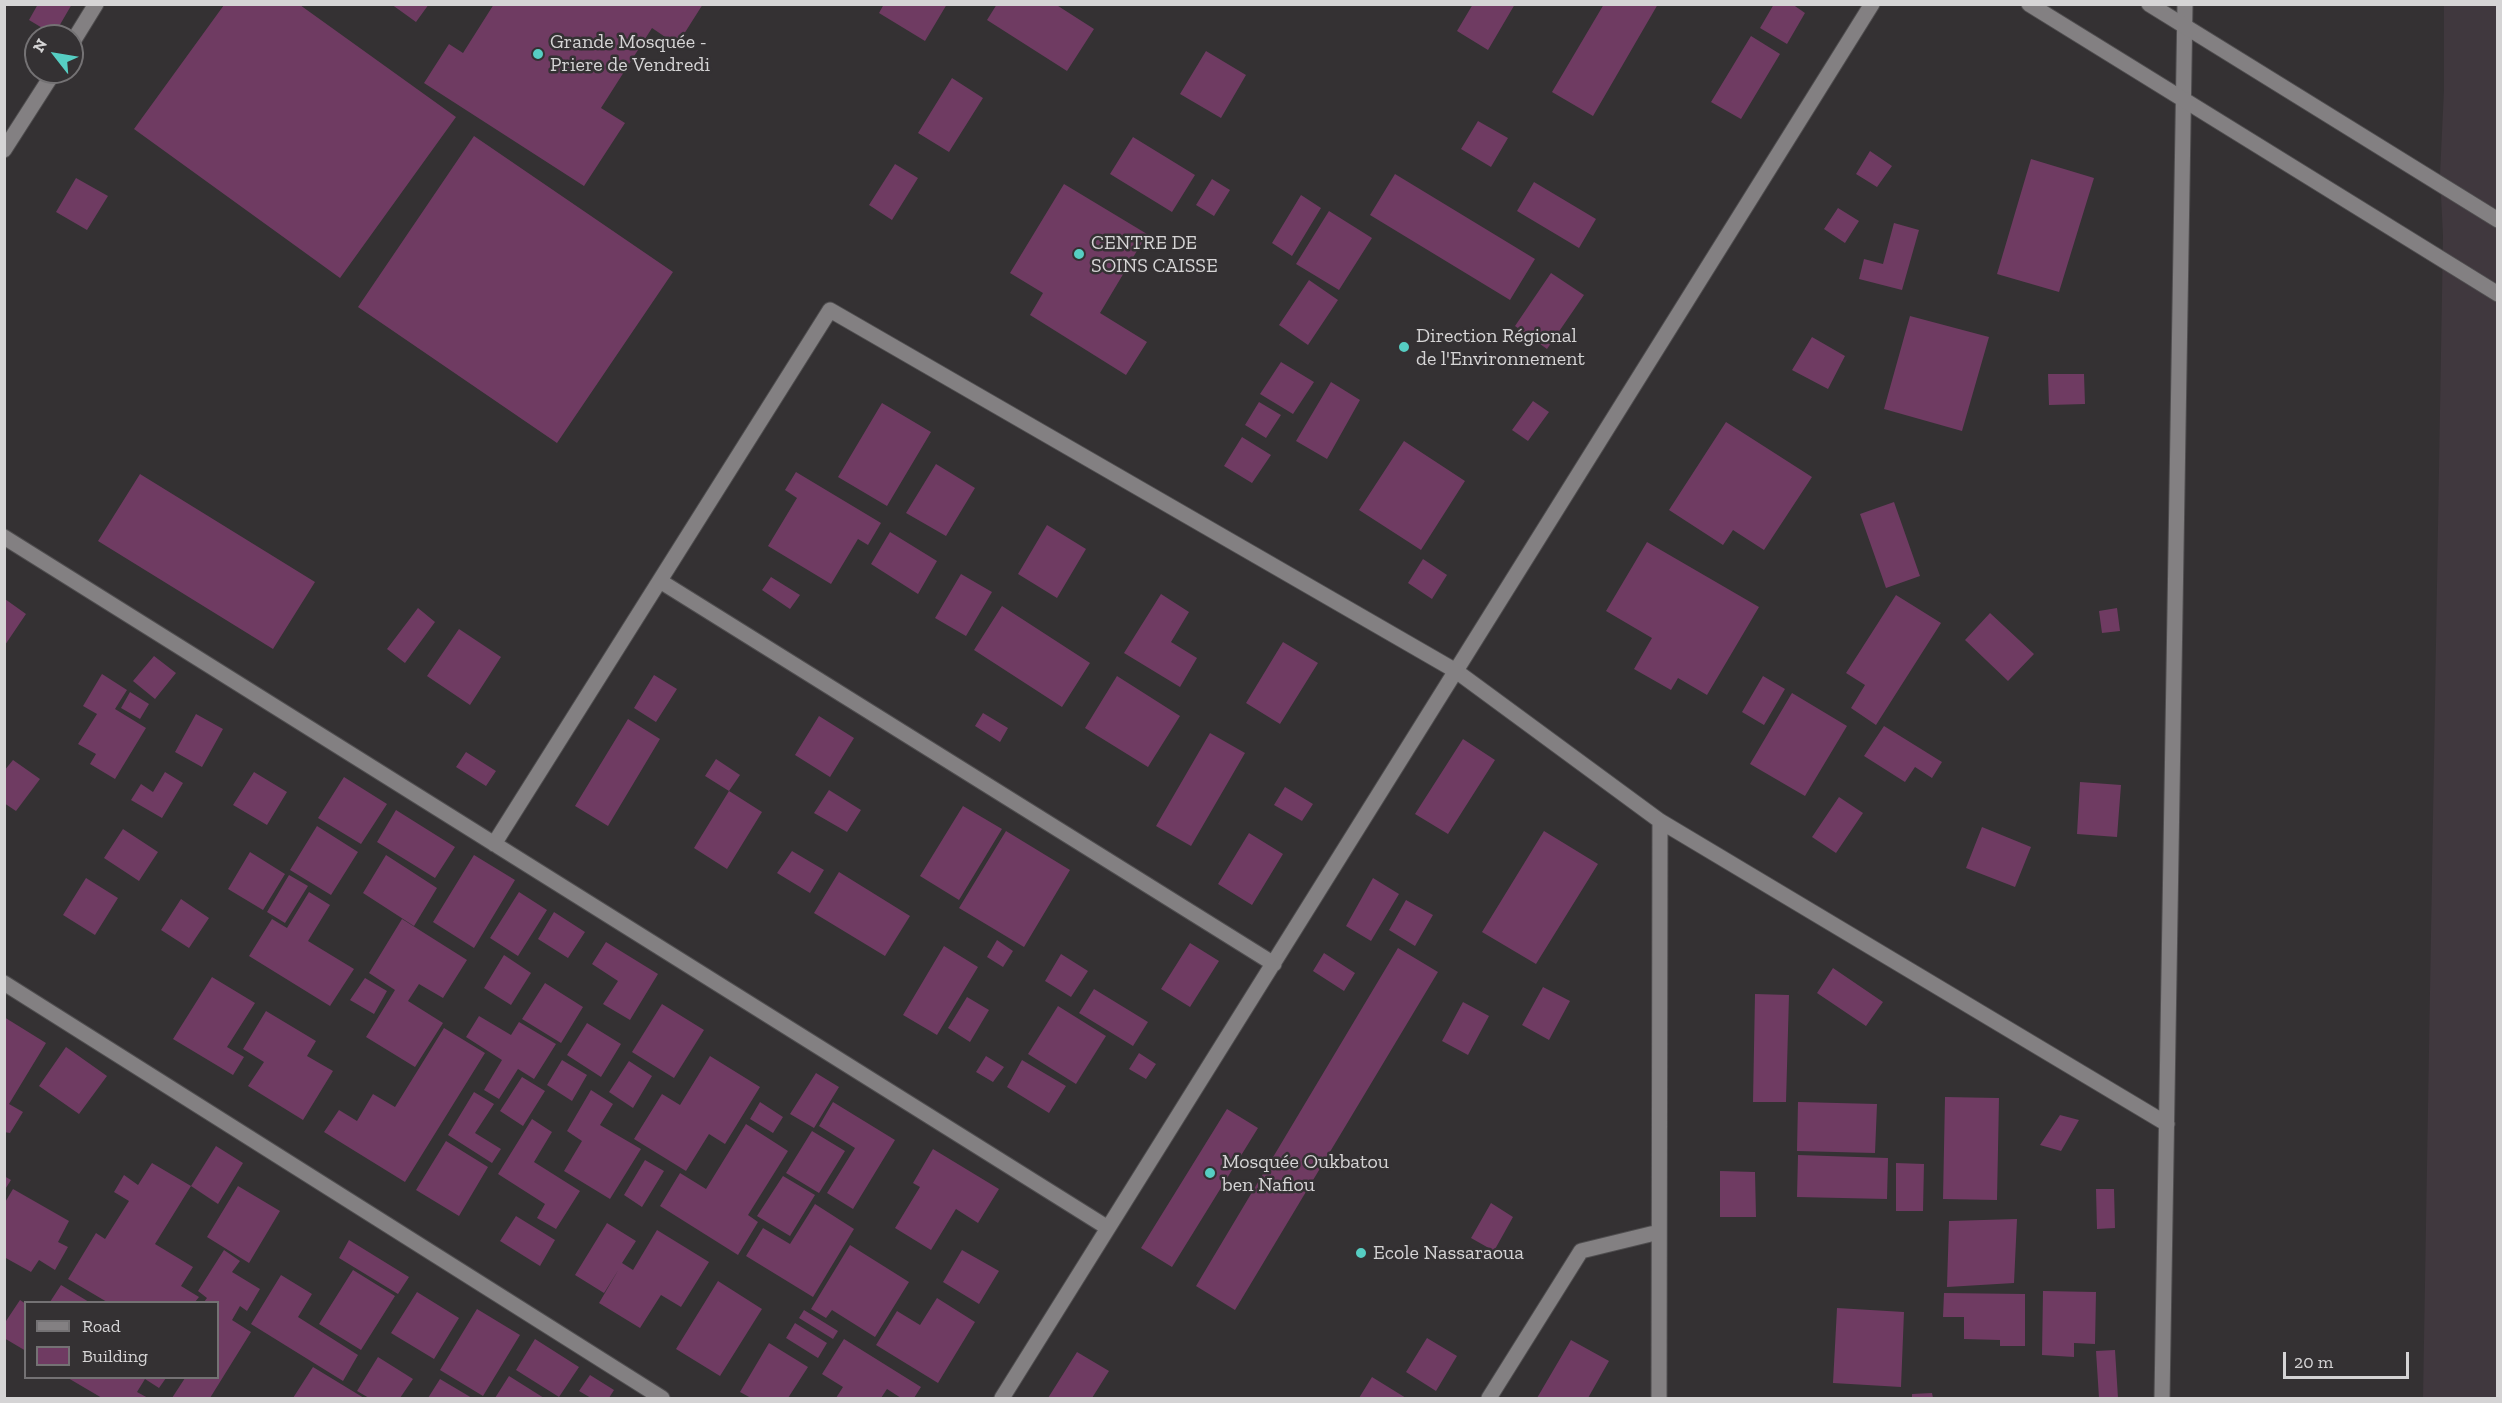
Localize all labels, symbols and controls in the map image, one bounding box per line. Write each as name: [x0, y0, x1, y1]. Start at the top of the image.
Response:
north arrow: [24, 24, 84, 84]
place label: Grande Mosquée - Priere de Vendredi: [550, 30, 710, 77]
text: N: [29, 35, 51, 56]
marker: Grande Mosquée - Priere de Vendredi: [531, 47, 545, 61]
place label: CENTRE DE SOINS CAISSE: [1091, 231, 1218, 278]
marker: CENTRE DE SOINS CAISSE: [1072, 247, 1086, 261]
place label: Direction Régional de l'Environnement: [1416, 324, 1585, 371]
marker: Direction Régional de l'Environnement: [1397, 340, 1411, 354]
place label: Mosquée Oukbatou ben Nafiou: [1222, 1150, 1389, 1197]
marker: Mosquée Oukbatou ben Nafiou: [1203, 1166, 1217, 1180]
place label: Ecole Nassaraoua: [1373, 1241, 1524, 1265]
marker: Ecole Nassaraoua: [1354, 1246, 1368, 1260]
legend: [24, 1301, 219, 1379]
text: Road: [82, 1315, 121, 1337]
scale bar: [2286, 1340, 2412, 1378]
text: Building: [82, 1345, 148, 1367]
text: 20 m: [2294, 1351, 2333, 1373]

